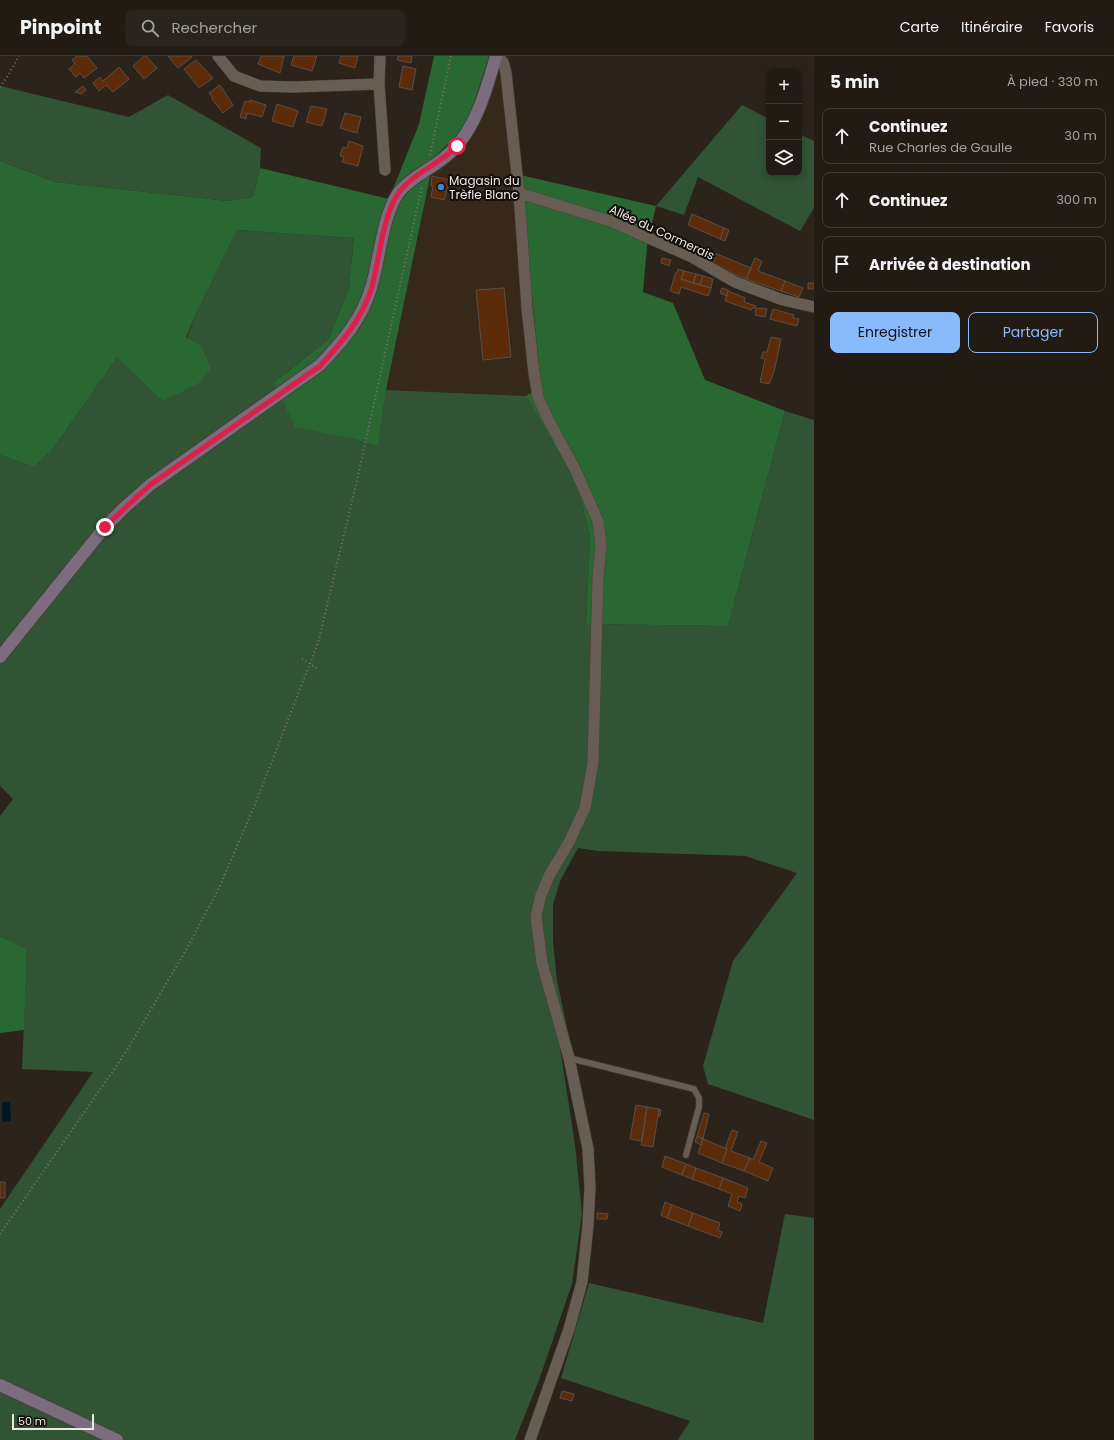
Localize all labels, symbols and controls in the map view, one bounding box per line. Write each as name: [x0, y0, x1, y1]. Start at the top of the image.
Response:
search box: [125, 10, 405, 46]
text: Pinpoint: [20, 14, 101, 41]
icon: search: [139, 17, 161, 39]
text: Rechercher: [171, 17, 257, 38]
text: Carte: [900, 17, 939, 37]
text: Itinéraire: [961, 17, 1023, 37]
text: Favoris: [1045, 17, 1094, 37]
map controls: [766, 68, 802, 176]
button: +: [766, 68, 802, 104]
text: 5 min: [830, 70, 879, 94]
text: À pied · 330 m: [1007, 72, 1098, 91]
button: −: [766, 104, 802, 140]
text: Continuez: [869, 116, 948, 137]
icon: ahead: [831, 125, 853, 147]
text: 30 m: [1064, 126, 1097, 145]
route start: [448, 137, 466, 155]
text: Rue Charles de Gaulle: [869, 138, 1012, 157]
button: layers: [766, 140, 802, 176]
place label: Magasin du Trèfle Blanc: [449, 172, 520, 203]
marker: Magasin du Trèfle Blanc: [436, 182, 446, 192]
icon: ahead: [831, 189, 853, 211]
text: Continuez: [869, 190, 948, 211]
text: 300 m: [1056, 190, 1097, 209]
street label: Allée du Cormerais: [607, 200, 717, 264]
icon: arrive: [831, 253, 853, 275]
text: Arrivée à destination: [869, 254, 1031, 275]
button: Enregistrer: [830, 312, 960, 353]
button: Partager: [968, 312, 1098, 353]
route end: [96, 518, 114, 536]
scale bar: [12, 1412, 94, 1431]
text: 50 m: [18, 1413, 46, 1429]

